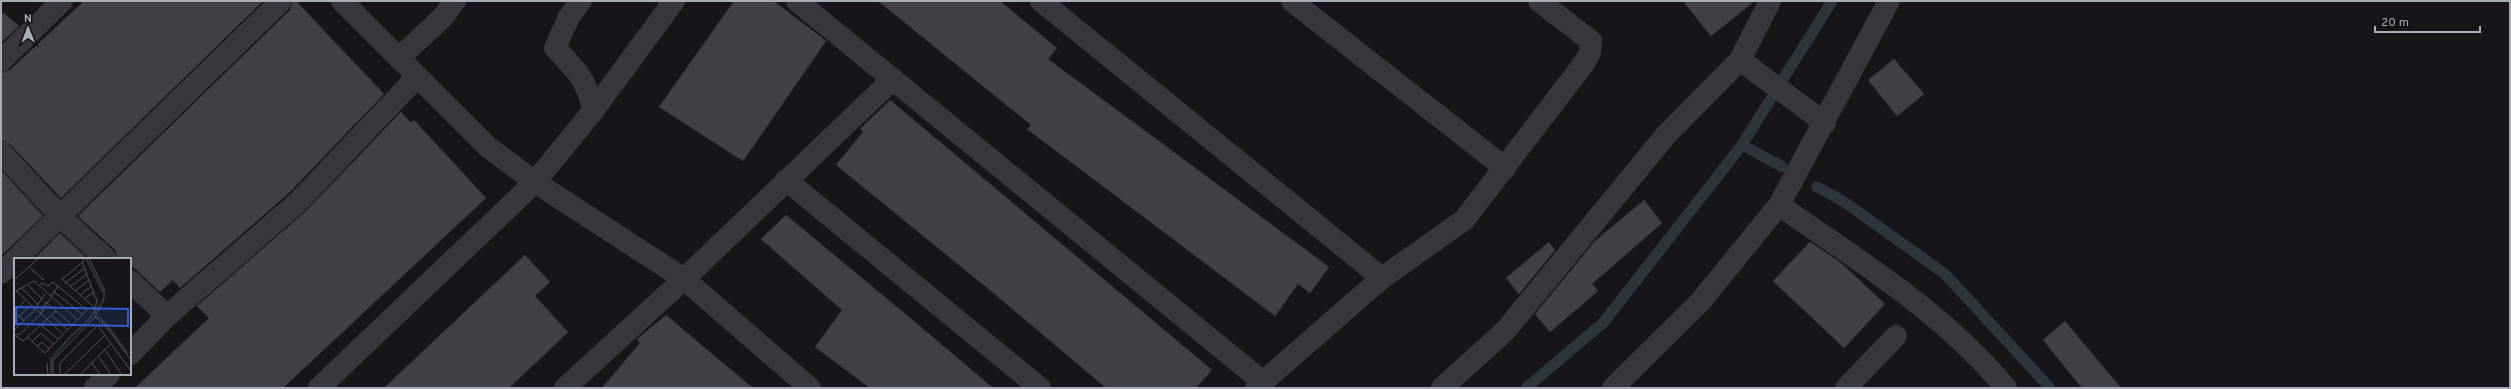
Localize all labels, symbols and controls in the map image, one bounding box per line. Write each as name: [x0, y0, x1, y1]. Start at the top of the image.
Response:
north arrow: [8, 8, 48, 48]
scale bar: [2375, 8, 2480, 34]
text: N: [24, 12, 32, 26]
text: 20 m: [2381, 15, 2409, 31]
inset map: [14, 258, 131, 375]

